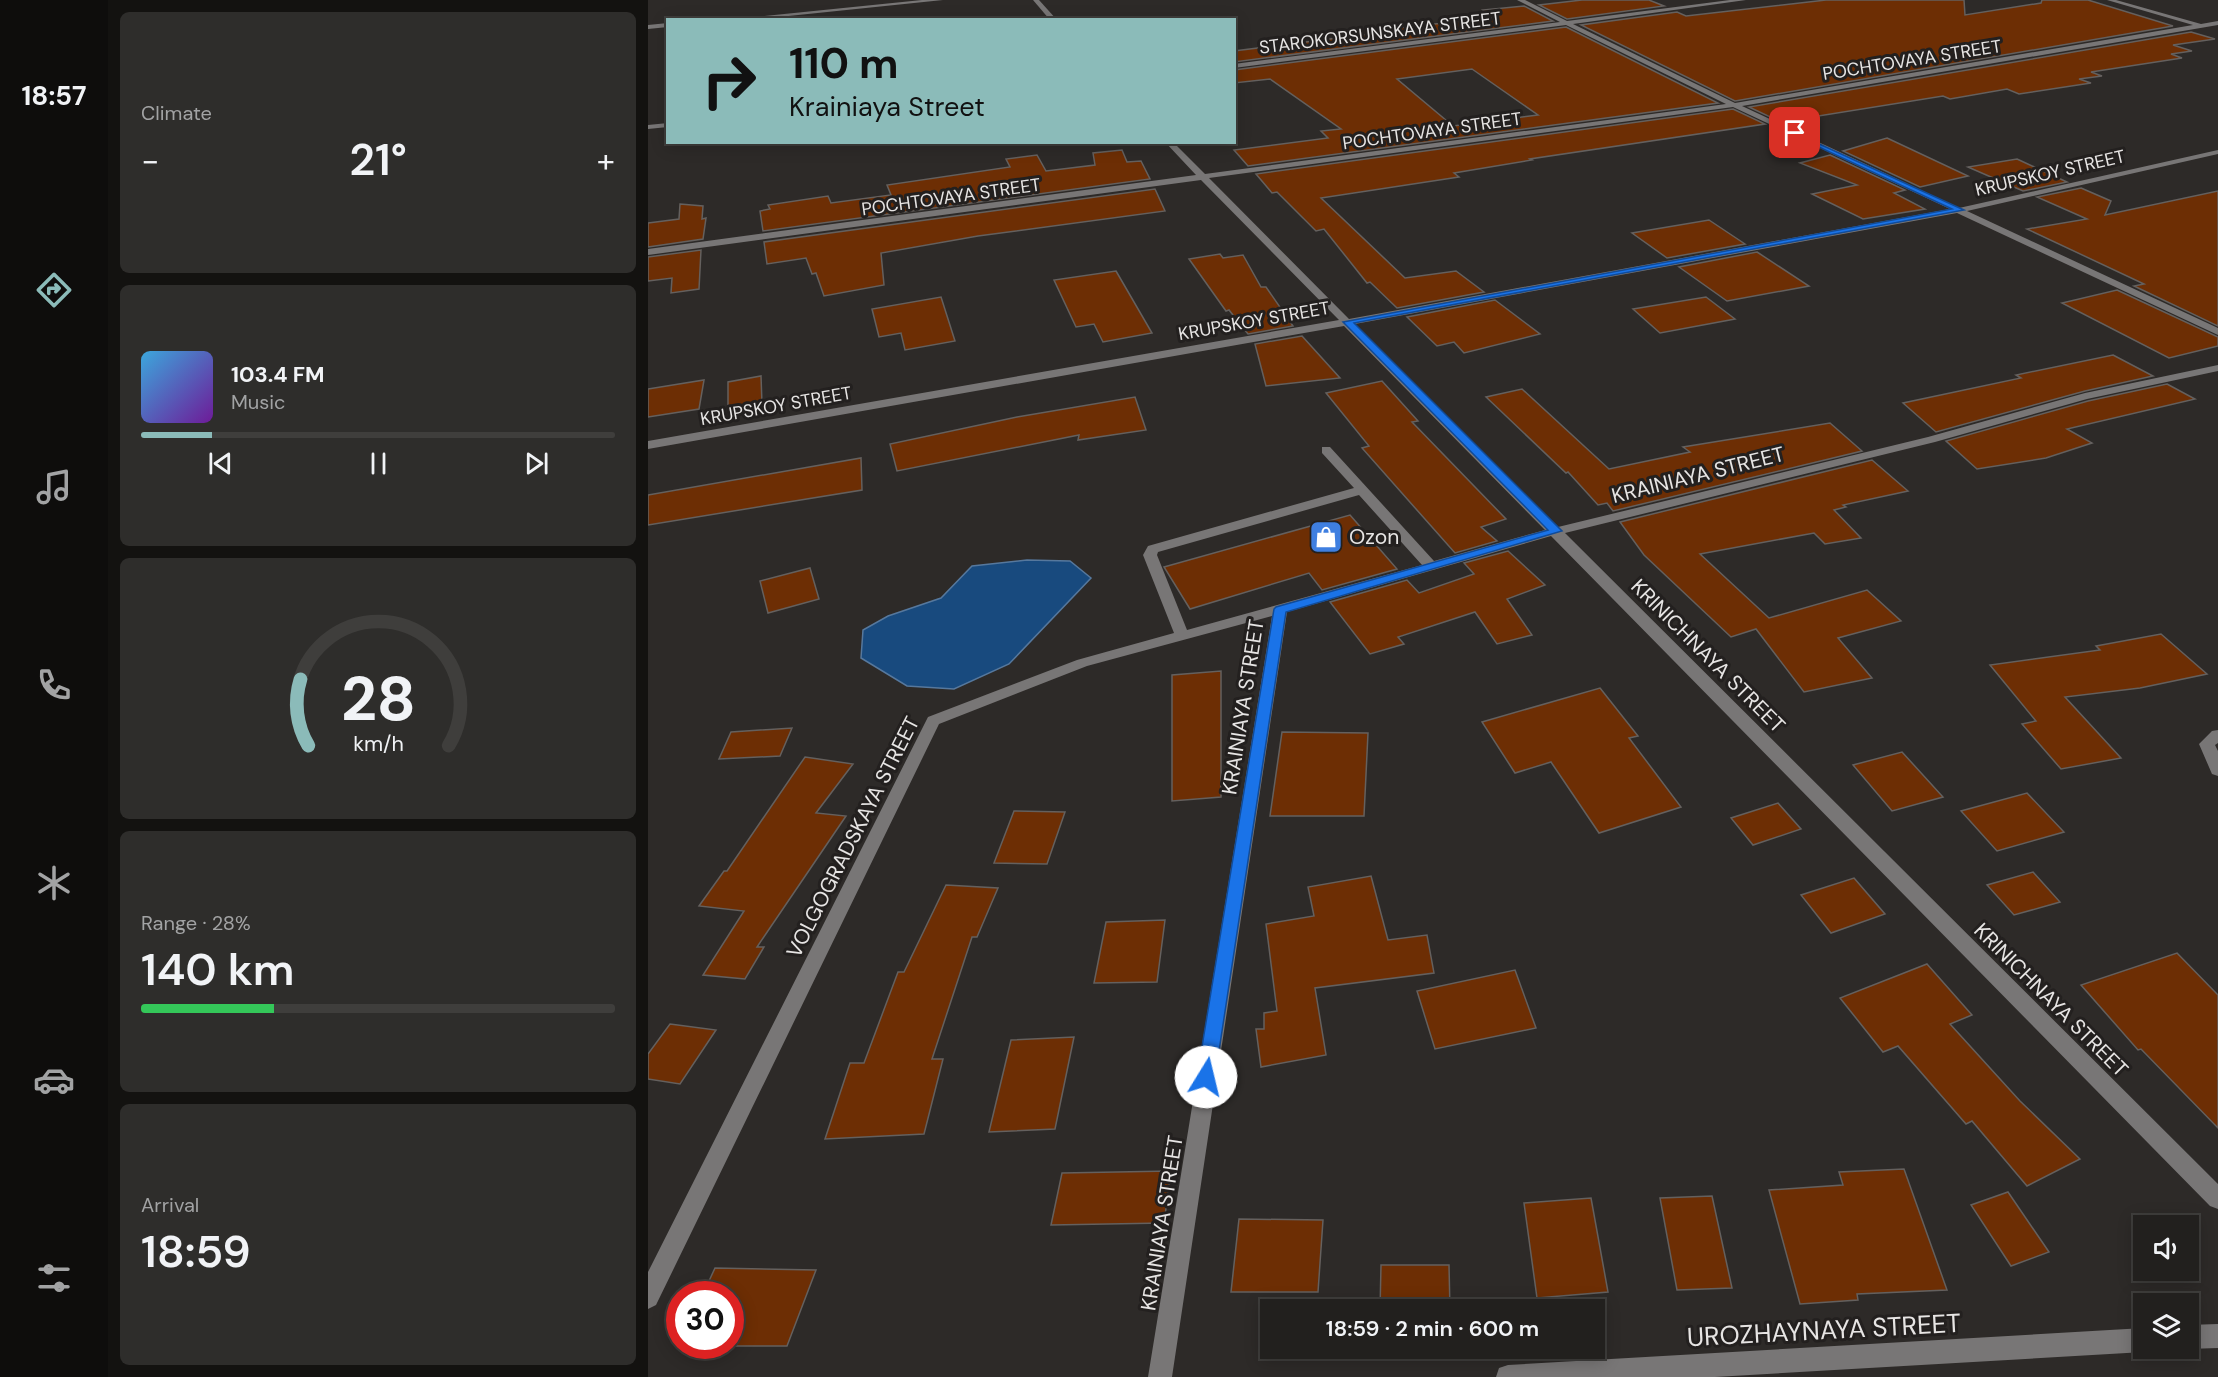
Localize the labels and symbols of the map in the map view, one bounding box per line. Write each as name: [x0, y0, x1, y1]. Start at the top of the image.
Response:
street label: STAROKORSUNSKAYA STREET: [1258, 6, 1502, 60]
street label: POCHTOVAYA STREET: [1821, 34, 2003, 86]
street label: POCHTOVAYA STREET: [1341, 107, 1523, 155]
pin: [1769, 107, 1820, 158]
street label: KRUPSKOY STREET: [1973, 144, 2127, 202]
street label: POCHTOVAYA STREET: [860, 173, 1042, 221]
street label: KRUPSKOY STREET: [1176, 296, 1332, 346]
street label: KRUPSKOY STREET: [698, 381, 854, 431]
street label: KRAINIAYA STREET: [1609, 440, 1788, 510]
shop icon: Ozon: [1308, 519, 1344, 555]
place label: Ozon: [1349, 523, 1399, 551]
street label: KRINICHNAYA STREET: [1625, 573, 1791, 739]
street label: KRAINIAYA STREET: [1215, 617, 1271, 797]
street label: VOLGOGRADSKAYA STREET: [780, 711, 926, 962]
street label: KRINICHNAYA STREET: [1968, 917, 2134, 1083]
position arrow: [1174, 1045, 1238, 1109]
street label: KRAINIAYA STREET: [1134, 1133, 1190, 1313]
speed limit sign: 30: [666, 1281, 744, 1359]
street label: UROZHAYNAYA STREET: [1686, 1306, 1962, 1354]

